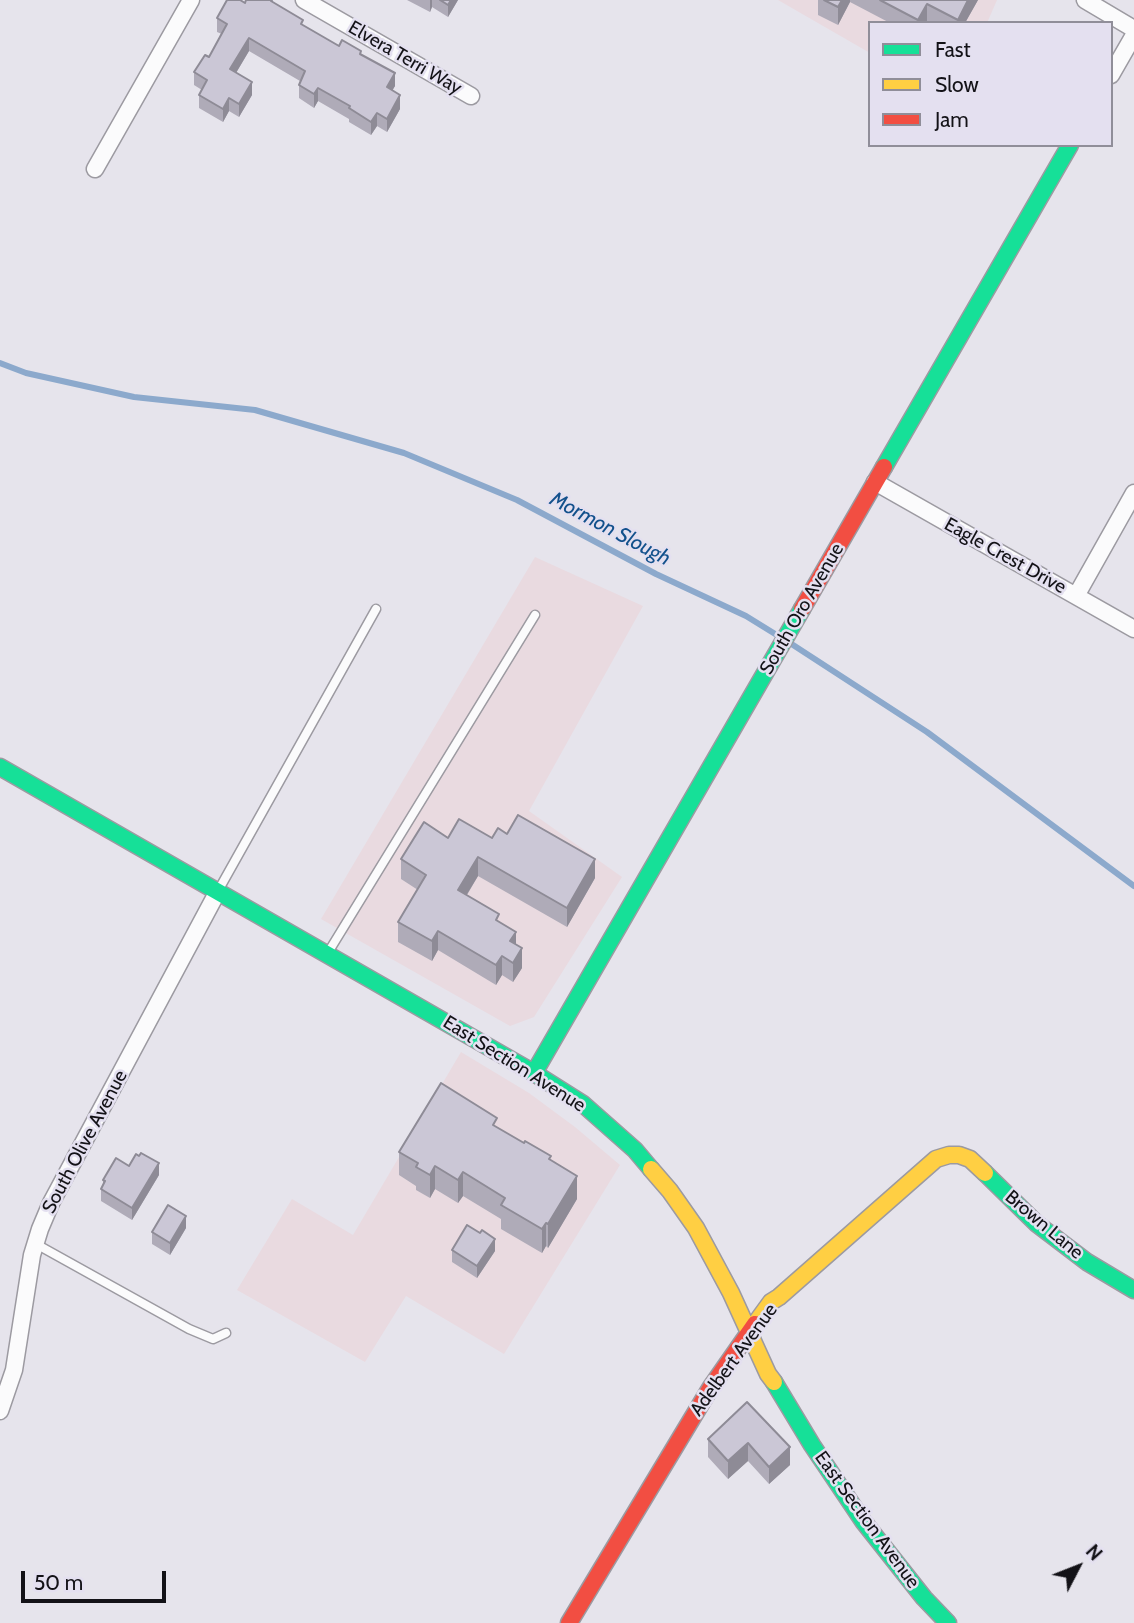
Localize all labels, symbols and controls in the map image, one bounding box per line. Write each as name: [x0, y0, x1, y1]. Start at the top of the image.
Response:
street label: Elvera Terri Way: [344, 16, 466, 100]
legend: [868, 21, 1113, 147]
text: Fast: [935, 37, 971, 62]
text: Slow: [935, 72, 979, 97]
text: Jam: [935, 107, 969, 132]
water label: Mormon Slough: [545, 487, 675, 571]
street label: Eagle Crest Drive: [940, 513, 1070, 599]
street label: South Oro Avenue: [755, 539, 849, 679]
street label: East Section Avenue: [439, 1011, 589, 1117]
street label: South Olive Avenue: [38, 1066, 132, 1218]
street label: Brown Lane: [1000, 1186, 1088, 1264]
street label: Adelbert Avenue: [686, 1299, 782, 1421]
street label: East Section Avenue: [810, 1447, 924, 1593]
north arrow: [1043, 1532, 1113, 1602]
text: N: [1081, 1540, 1107, 1565]
scale bar: [24, 1556, 170, 1600]
text: 50 m: [34, 1570, 83, 1595]

